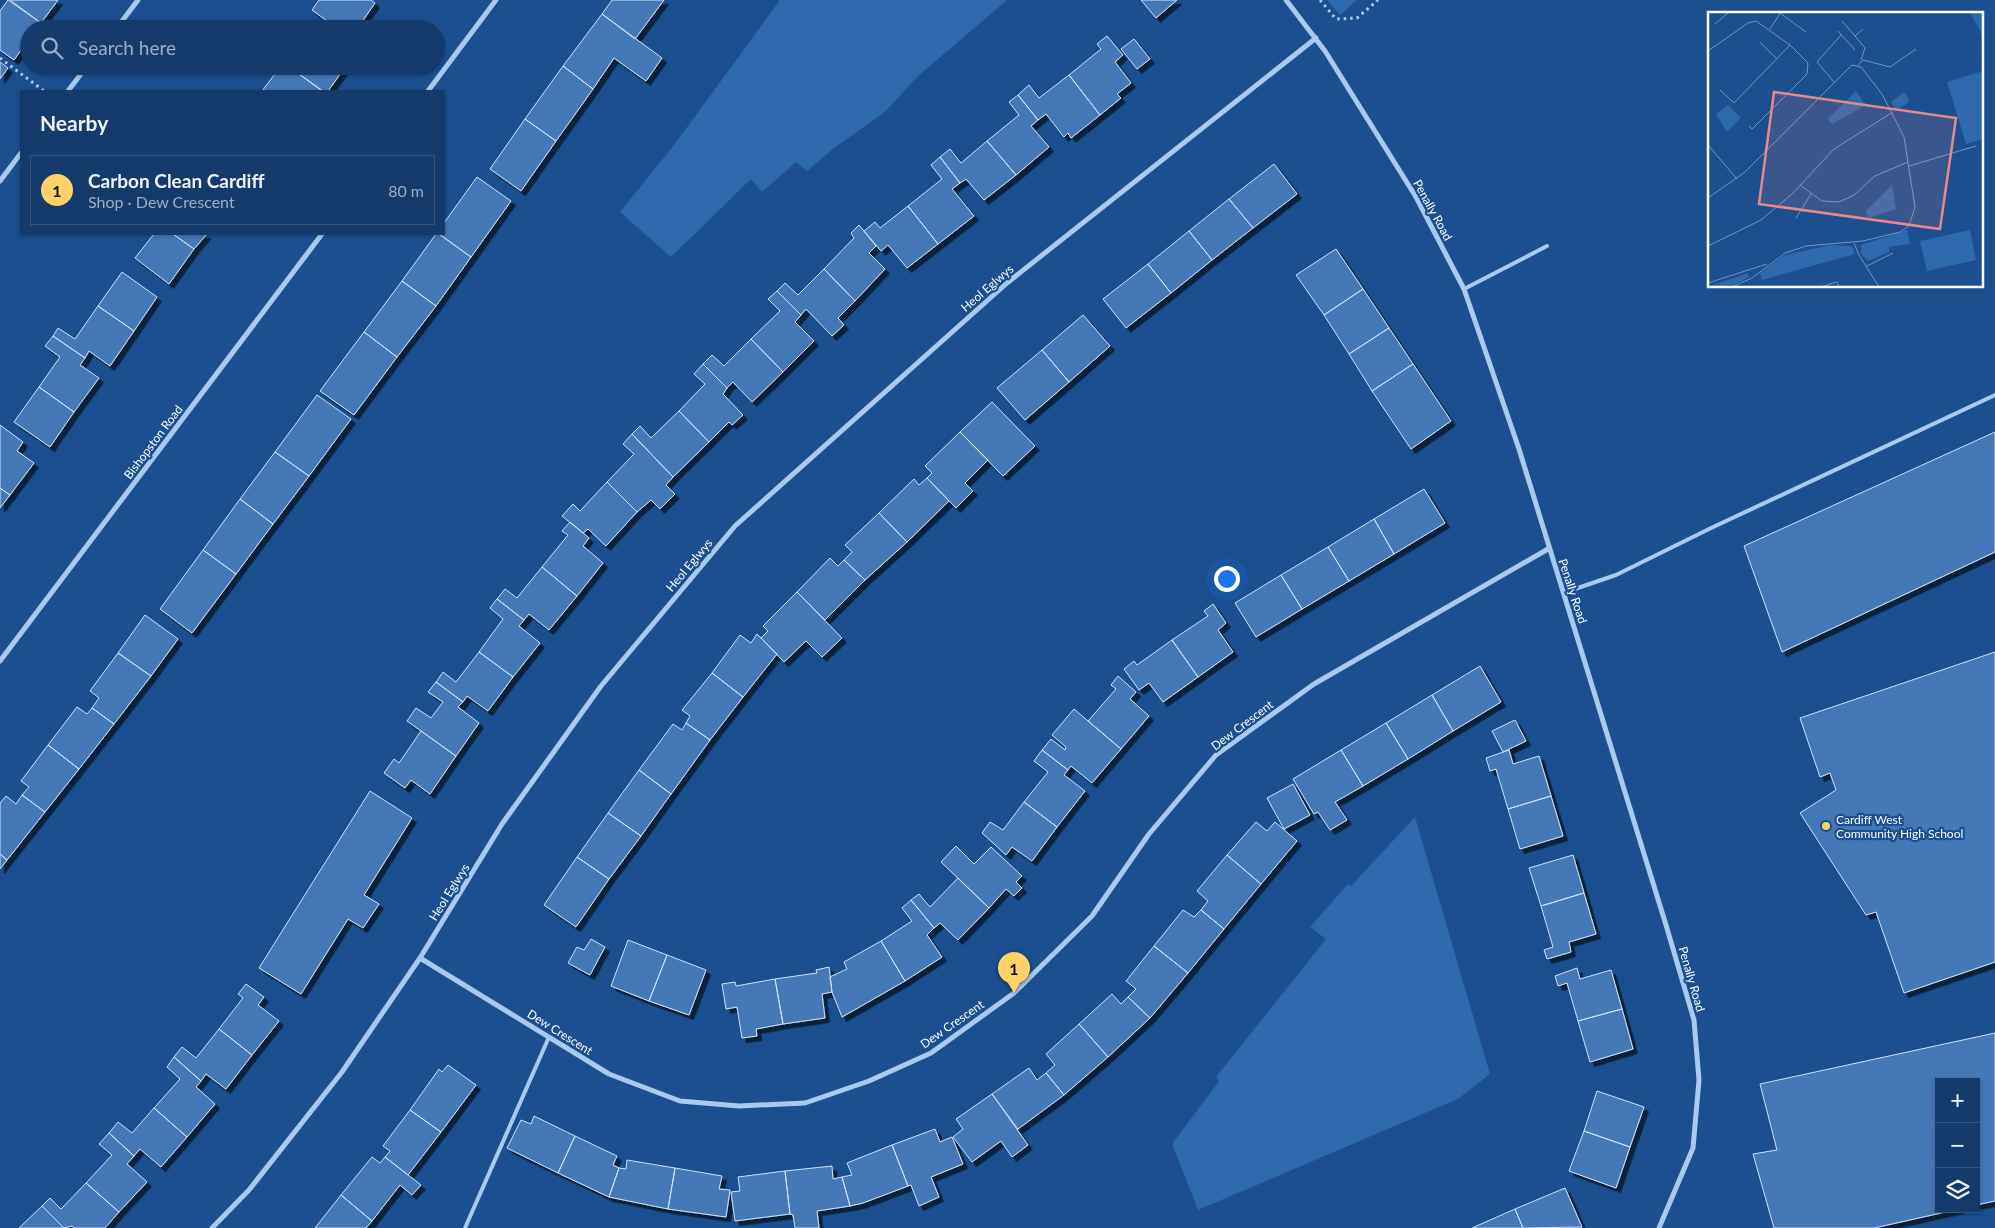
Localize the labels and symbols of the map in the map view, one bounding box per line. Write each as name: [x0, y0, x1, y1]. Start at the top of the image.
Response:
inset map: [1708, 12, 1982, 288]
street label: Penally Road: [1410, 177, 1456, 243]
street label: Heol Eglwys: [958, 261, 1016, 315]
street label: Bishopston Road: [120, 402, 186, 482]
street label: Heol Eglwys: [663, 535, 715, 595]
street label: Penally Road: [1555, 557, 1591, 625]
your location: [1214, 566, 1240, 592]
street label: Dew Crescent: [1208, 696, 1277, 753]
place label: Cardiff West Community High School: [1836, 812, 1963, 841]
marker: Cardiff West Community High School: [1820, 820, 1832, 832]
street label: Heol Eglwys: [426, 861, 472, 923]
street label: Penally Road: [1676, 945, 1708, 1013]
pin: 1: [998, 952, 1030, 993]
street label: Dew Crescent: [917, 996, 987, 1051]
street label: Dew Crescent: [525, 1006, 596, 1058]

